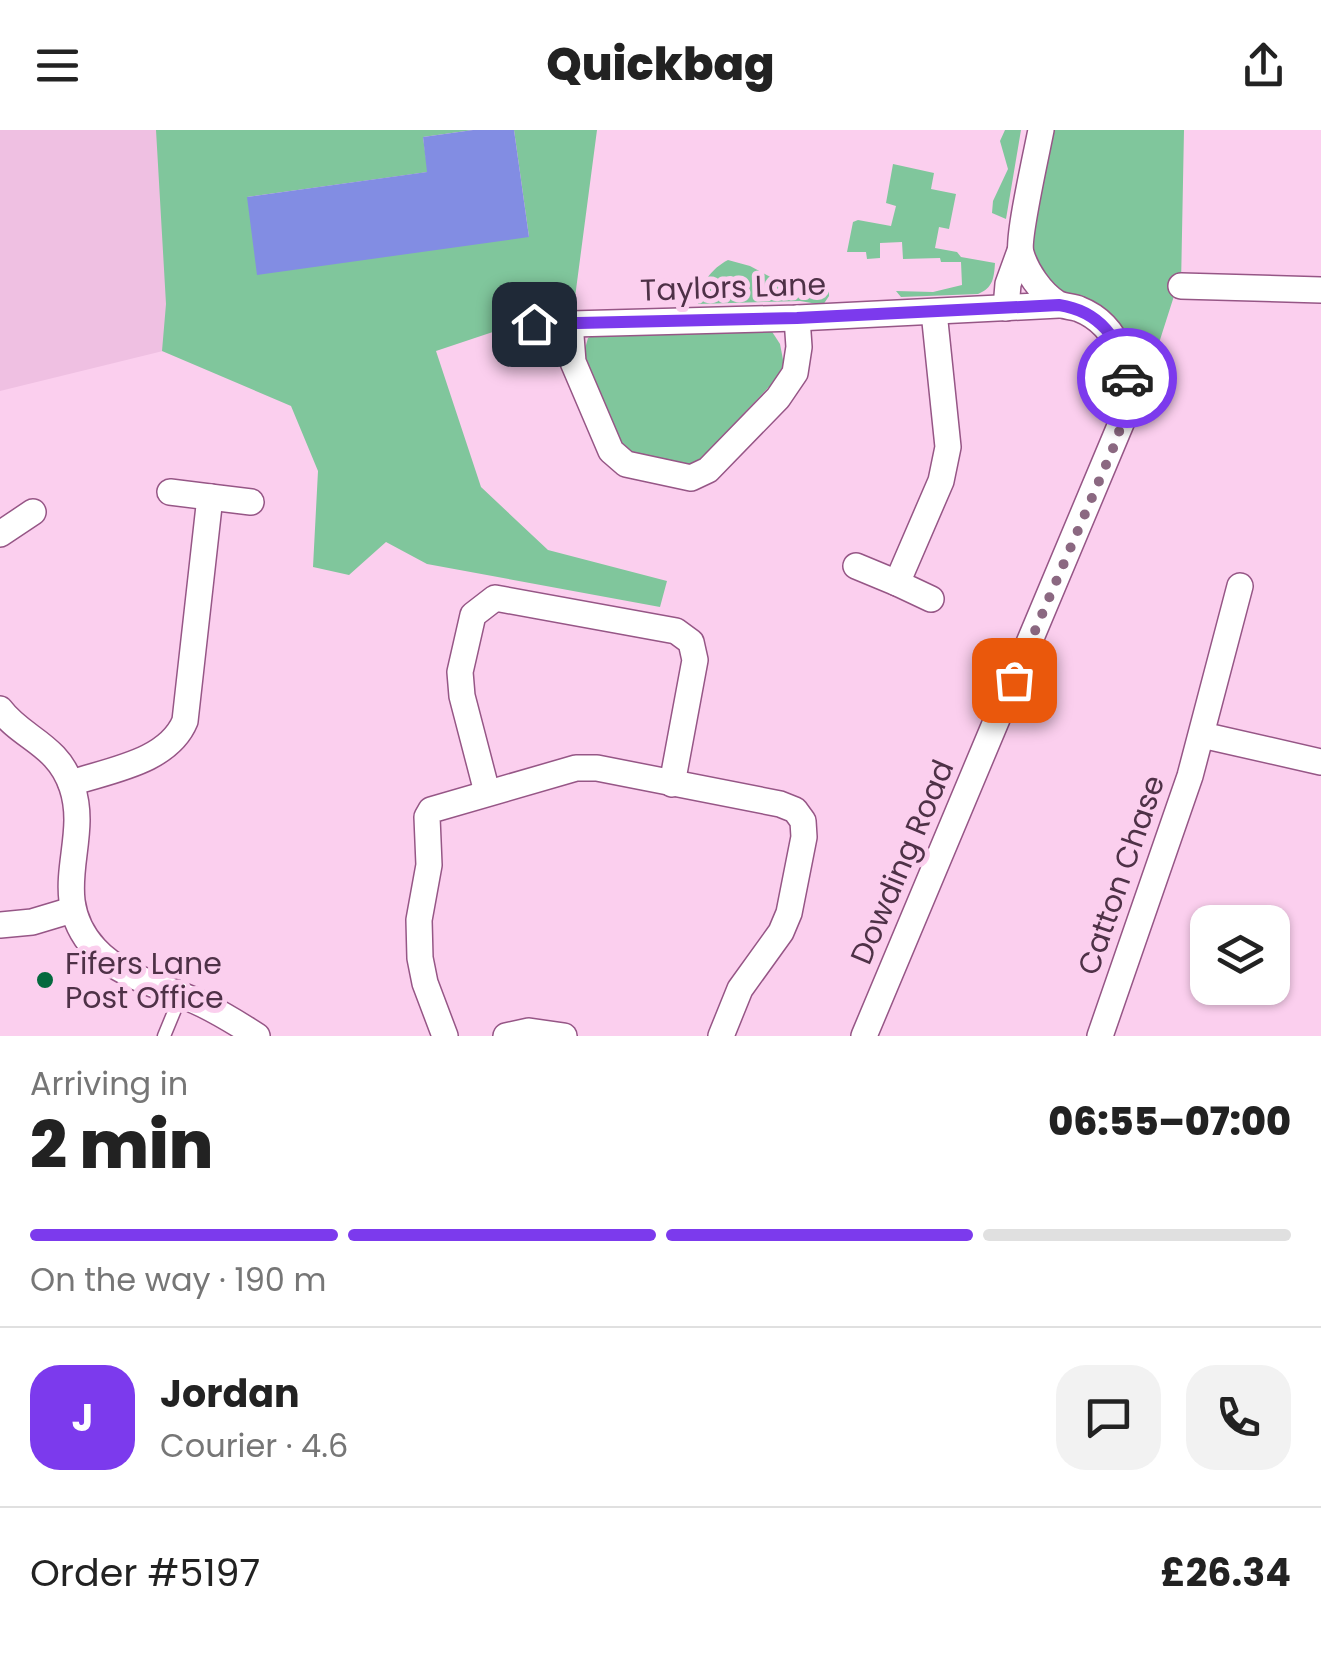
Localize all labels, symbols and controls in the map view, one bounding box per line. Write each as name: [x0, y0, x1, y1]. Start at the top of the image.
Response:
text: Quickbag: [546, 33, 775, 96]
icon: menu: [30, 38, 85, 93]
icon: share: [1236, 38, 1291, 93]
street label: Taylors Lane: [639, 262, 827, 312]
pin: [492, 282, 577, 367]
icon: home: [507, 297, 562, 352]
courier: [1077, 328, 1177, 428]
icon: car: [1100, 351, 1155, 406]
pin: [972, 638, 1057, 723]
icon: bag: [987, 653, 1042, 708]
street label: Dowding Road: [840, 753, 964, 971]
street label: Catton Chase: [1067, 769, 1175, 981]
map controls: [1190, 905, 1290, 1005]
button: layers: [1190, 905, 1290, 1005]
place label: Fifers Lane Post Office: [65, 942, 224, 1019]
marker: Fifers Lane Post Office: [34, 969, 56, 991]
text: Arriving in: [30, 1061, 188, 1106]
text: 06:55–07:00: [1048, 1095, 1291, 1148]
text: 2 min: [30, 1100, 213, 1191]
text: On the way · 190 m: [30, 1257, 326, 1302]
button: chat: [1056, 1365, 1161, 1470]
button: phone: [1186, 1365, 1291, 1470]
text: Jordan: [160, 1367, 300, 1420]
text: J: [72, 1391, 93, 1444]
text: Courier · 4.6: [160, 1423, 348, 1468]
text: Order #5197: [30, 1546, 260, 1599]
text: £26.34: [1160, 1546, 1291, 1599]

